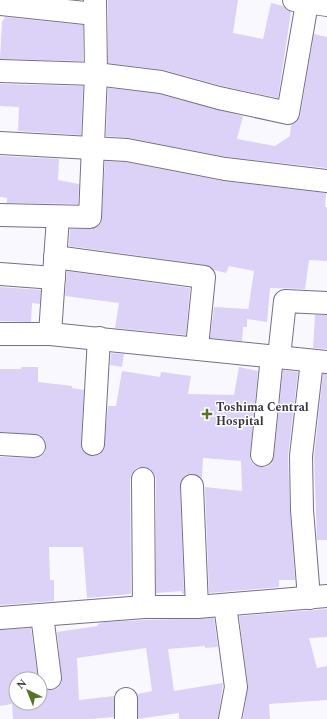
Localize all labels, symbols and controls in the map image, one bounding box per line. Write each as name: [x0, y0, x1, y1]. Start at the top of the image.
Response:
place label: Toshima Central Hospital: [216, 398, 309, 431]
marker: Toshima Central Hospital: [201, 408, 213, 420]
north arrow: [8, 671, 48, 711]
text: N: [12, 675, 31, 693]

